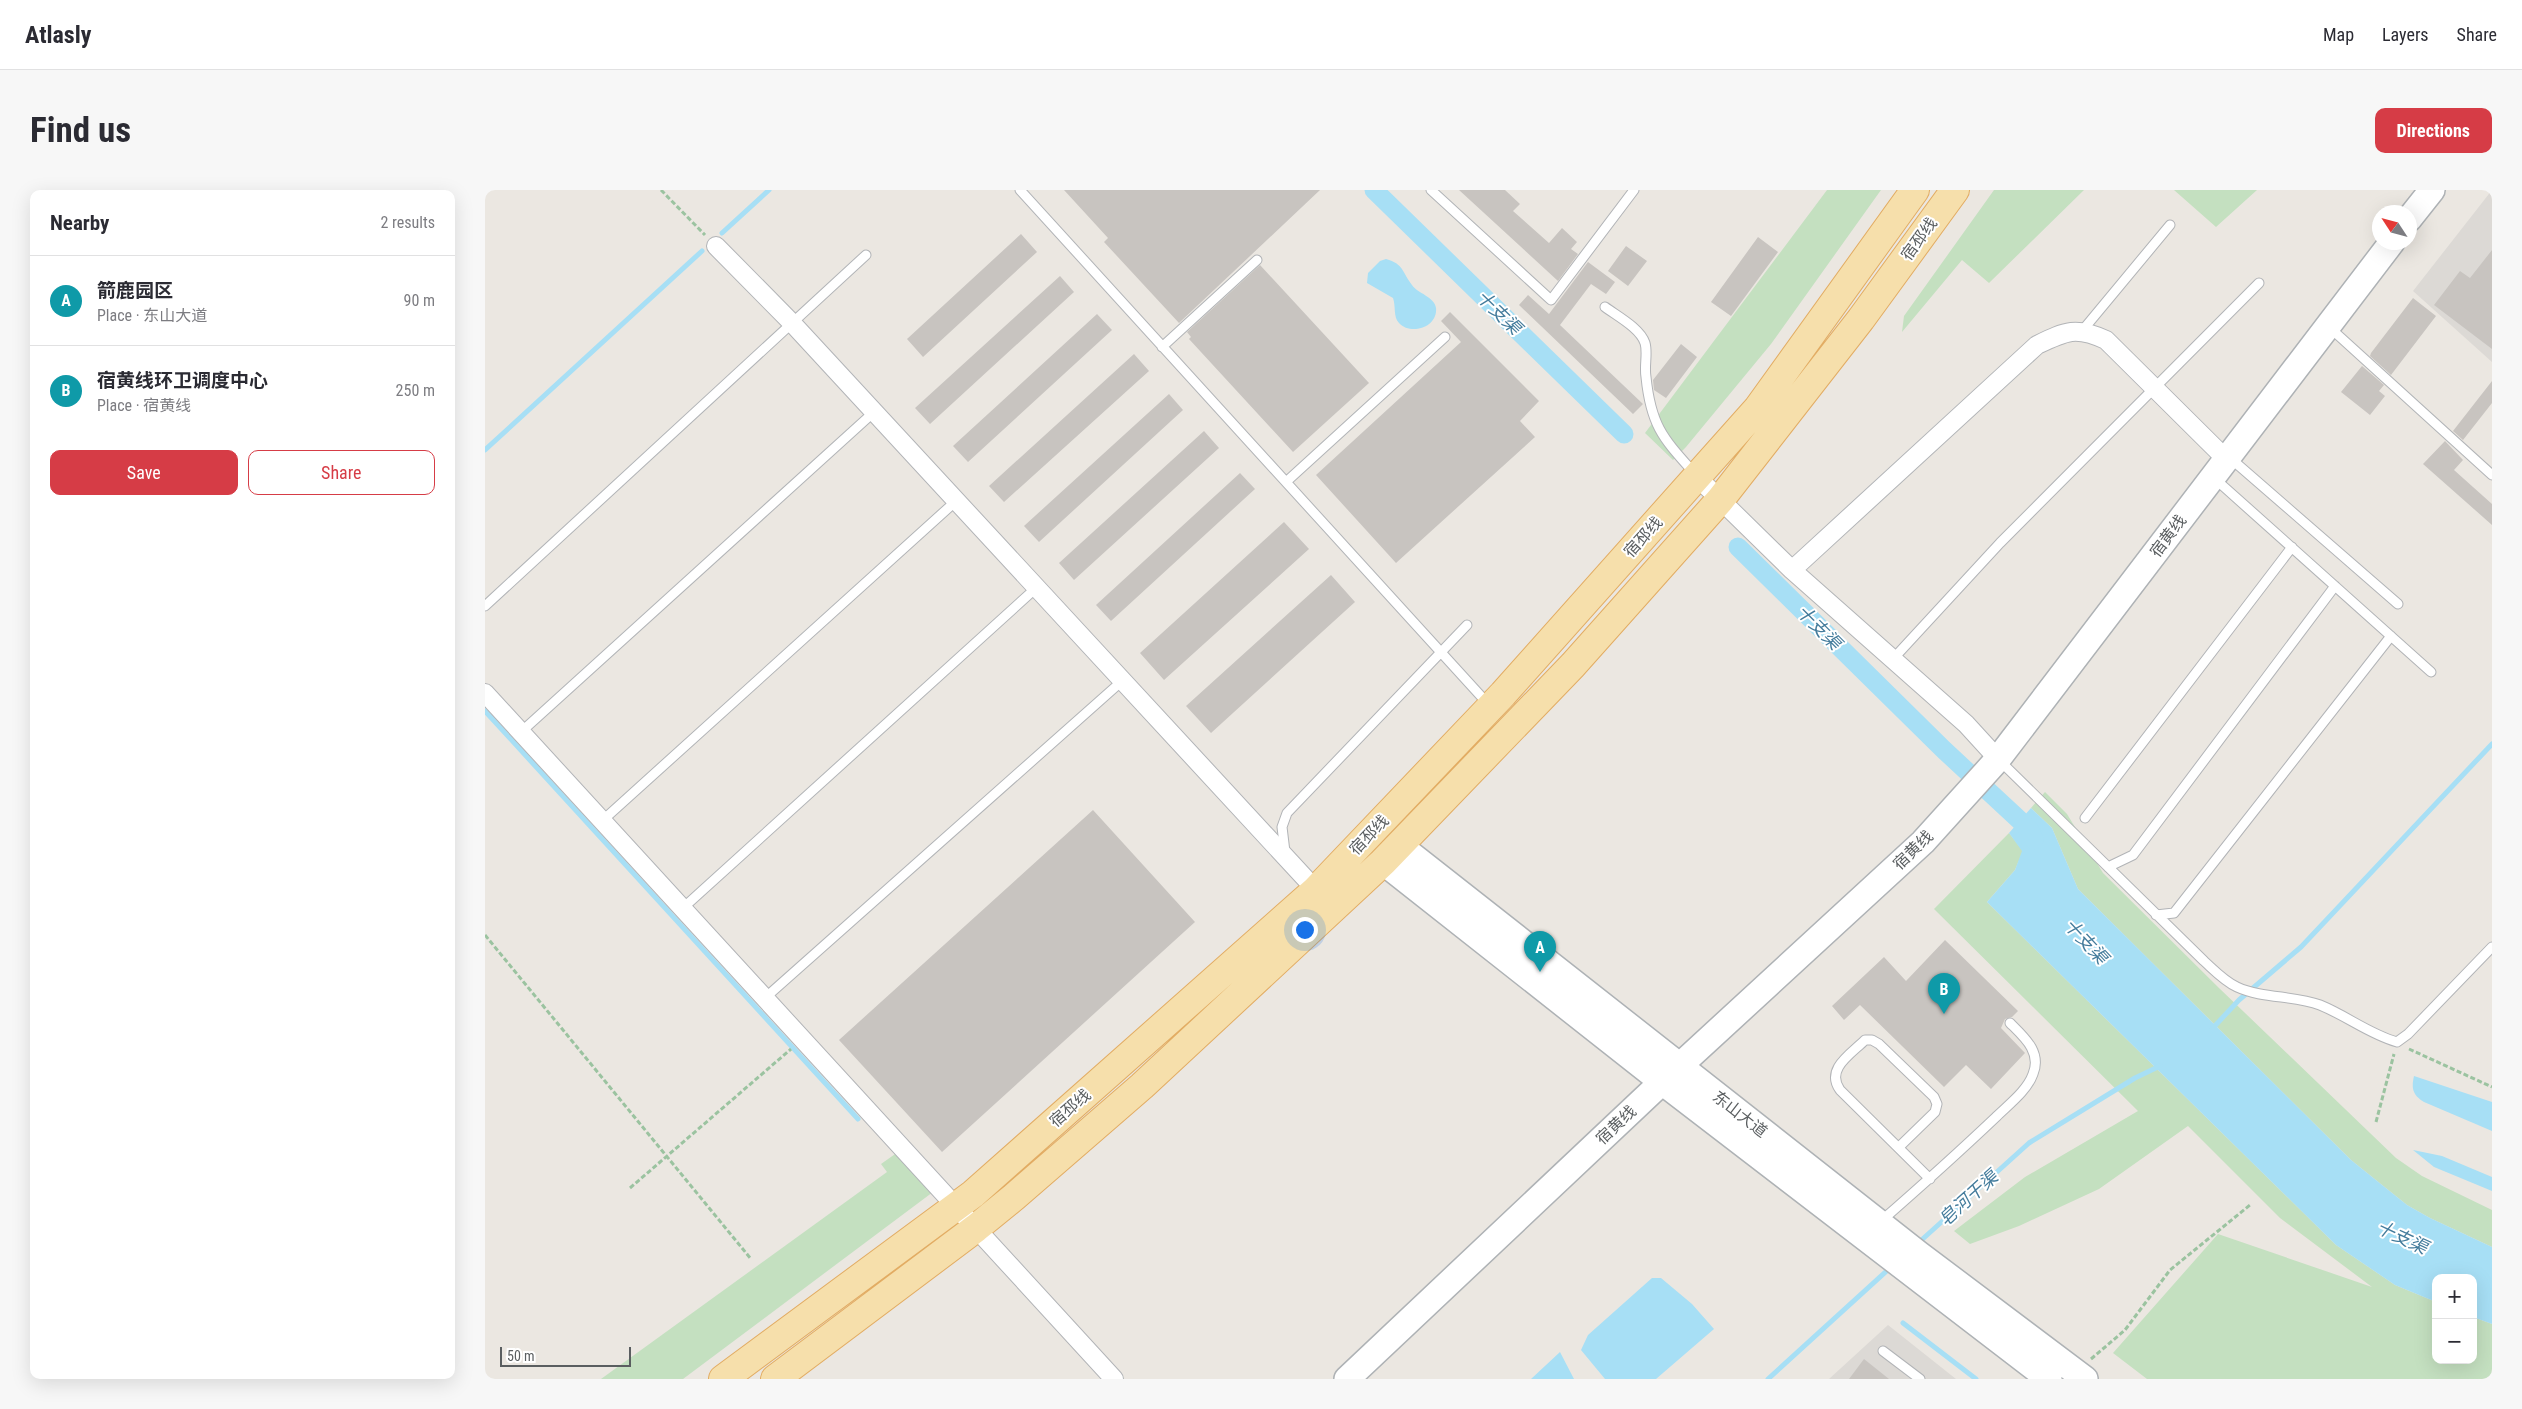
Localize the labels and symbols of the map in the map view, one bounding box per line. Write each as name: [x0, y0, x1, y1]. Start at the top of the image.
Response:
north arrow: [2372, 205, 2417, 250]
street label: 宿邳线: [1897, 214, 1941, 264]
water label: 十支渠: [1472, 286, 1528, 340]
street label: 宿黄线: [2146, 511, 2190, 561]
street label: 宿邳线: [1620, 513, 1666, 561]
water label: 十支渠: [1792, 600, 1848, 656]
street label: 宿邳线: [1345, 811, 1393, 859]
street label: 宿黄线: [1889, 826, 1937, 874]
water label: 十支渠: [2060, 914, 2114, 970]
your location: [1292, 917, 1318, 943]
pin: A: [1524, 931, 1556, 972]
pin: B: [1928, 973, 1960, 1014]
street label: 宿邳线: [1046, 1085, 1094, 1131]
street label: 东山大道: [1709, 1087, 1771, 1141]
street label: 宿黄线: [1592, 1102, 1640, 1148]
water label: 皂河干渠: [1934, 1164, 2004, 1230]
water label: 十支渠: [2373, 1216, 2434, 1259]
scale bar: [500, 1344, 631, 1367]

